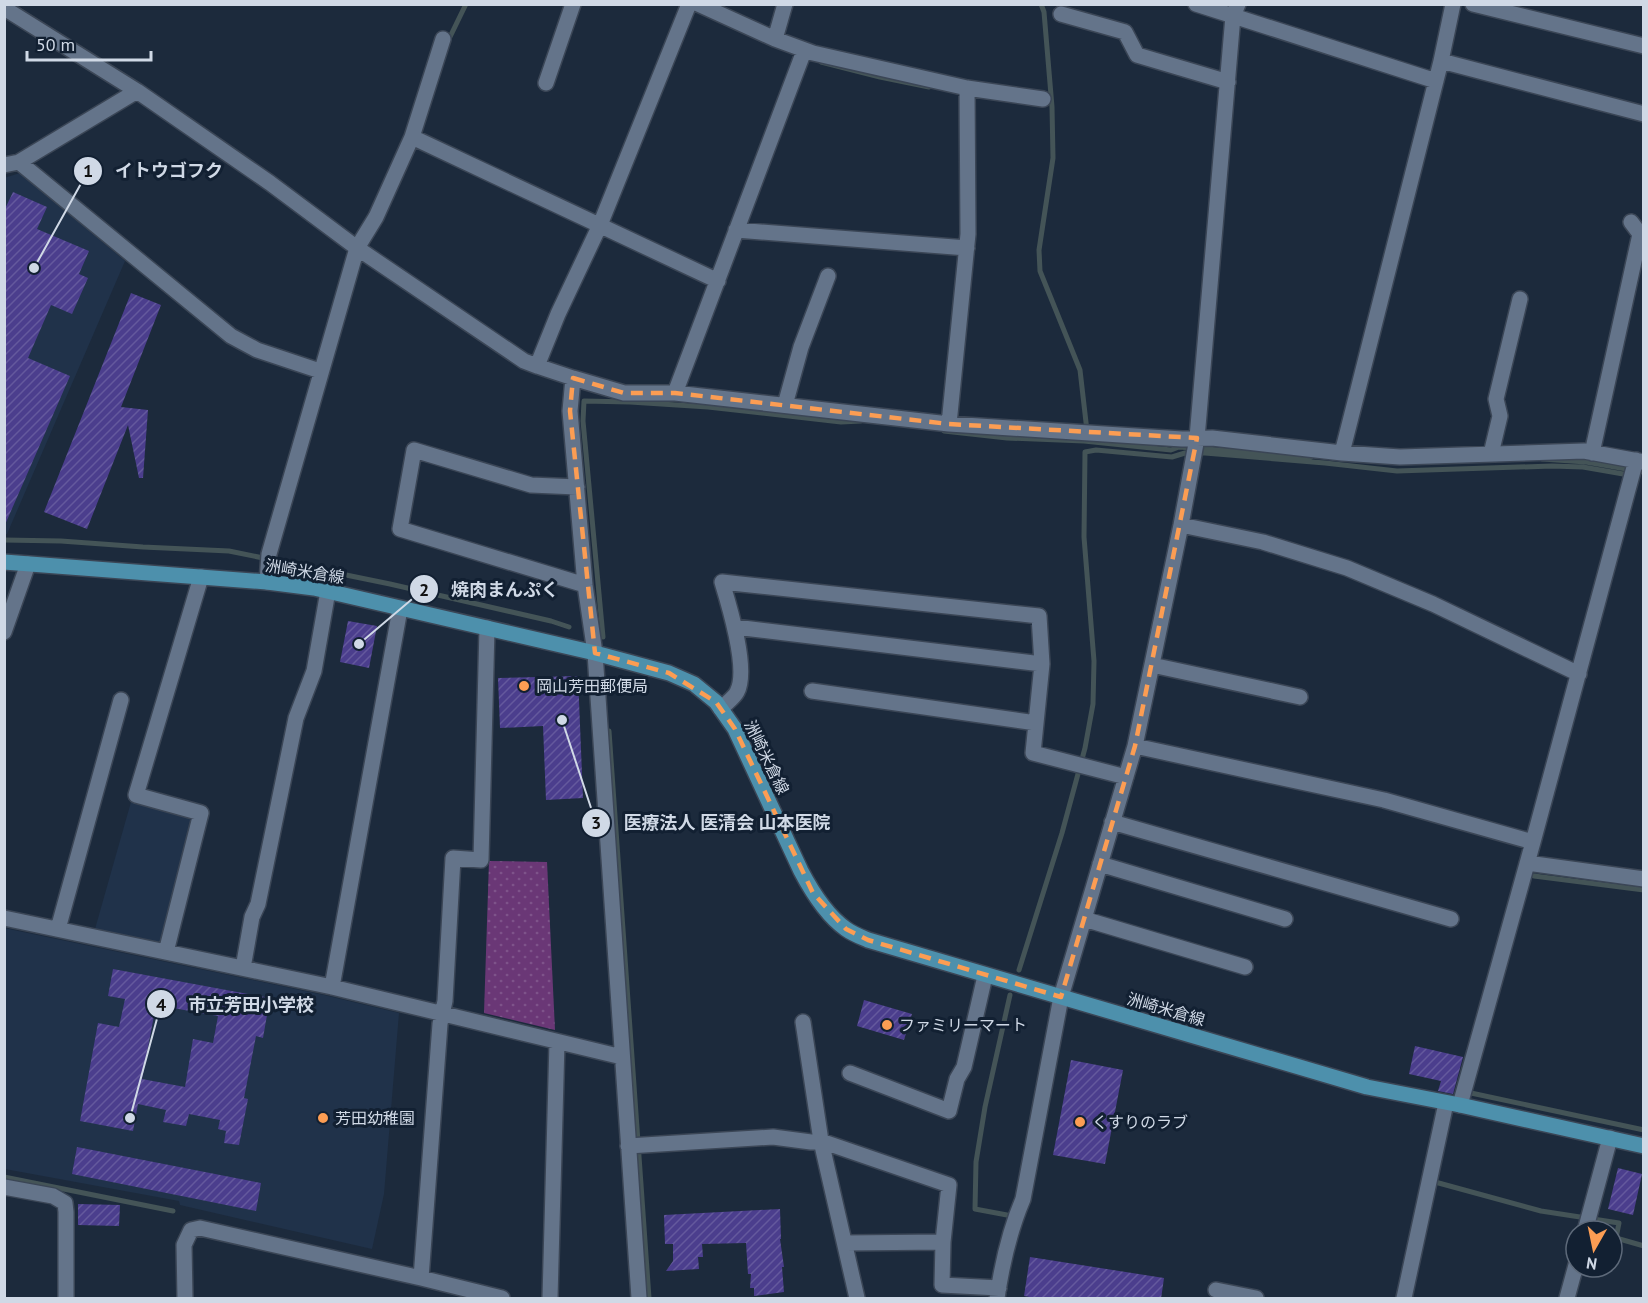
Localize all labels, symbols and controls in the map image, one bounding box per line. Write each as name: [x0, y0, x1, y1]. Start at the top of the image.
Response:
scale bar: [27, 24, 152, 62]
text: 50 m: [36, 33, 75, 56]
callout: イトウゴフク: [73, 153, 235, 189]
text: 1: [83, 159, 93, 182]
text: イトウゴフク: [115, 159, 223, 182]
street label: 洲崎米倉線: [264, 555, 346, 587]
callout: 焼肉まんぷく: [409, 571, 571, 607]
text: 2: [419, 578, 429, 601]
text: 焼肉まんぷく: [451, 578, 559, 601]
place label: 岡山芳田郵便局: [536, 676, 648, 696]
marker: 岡山芳田郵便局: [517, 679, 531, 693]
street label: 洲崎米倉線: [740, 717, 794, 797]
callout: 医療法人 医清会 山本医院: [581, 805, 842, 841]
text: 3: [591, 811, 601, 834]
text: 医療法人 医清会 山本医院: [623, 811, 831, 834]
callout: 市立芳田小学校: [146, 986, 326, 1022]
street label: 洲崎米倉線: [1125, 988, 1207, 1030]
text: 4: [156, 993, 166, 1016]
text: 市立芳田小学校: [188, 993, 314, 1016]
place label: ファミリーマート: [899, 1015, 1027, 1035]
marker: ファミリーマート: [880, 1018, 894, 1032]
place label: 芳田幼稚園: [335, 1108, 415, 1128]
marker: 芳田幼稚園: [316, 1111, 330, 1125]
place label: くすりのラブ: [1092, 1112, 1188, 1132]
marker: くすりのラブ: [1073, 1115, 1087, 1129]
north arrow: [1564, 1219, 1624, 1279]
text: N: [1585, 1253, 1598, 1275]

